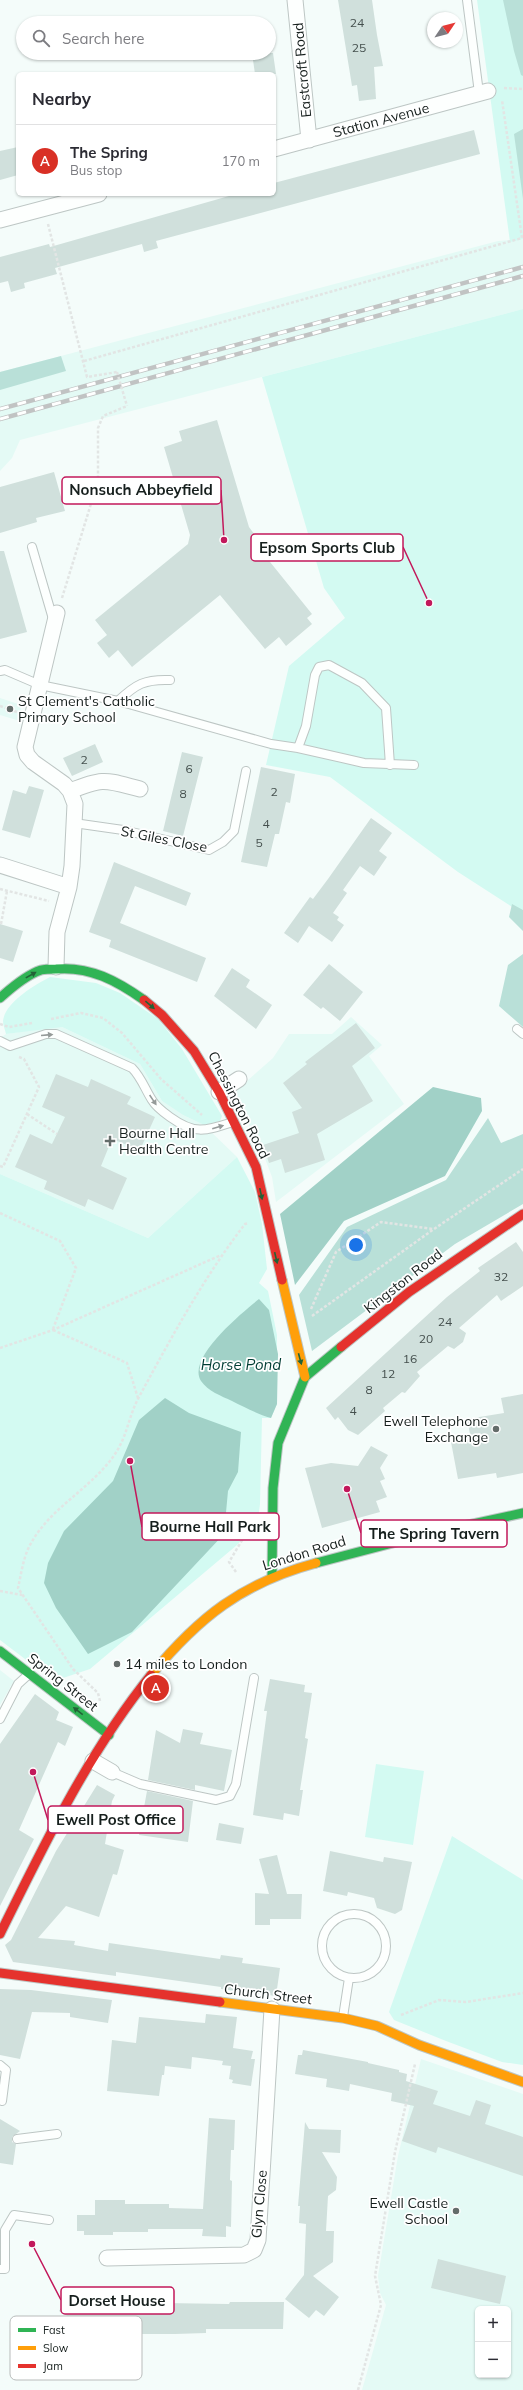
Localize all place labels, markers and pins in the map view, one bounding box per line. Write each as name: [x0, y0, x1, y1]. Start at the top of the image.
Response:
callout: Nonsuch Abbeyfield: [62, 477, 221, 504]
callout: Epsom Sports Club: [251, 534, 403, 561]
place label: St Clement's Catholic Primary School: [18, 692, 155, 726]
marker: St Clement's Catholic Primary School: [5, 704, 15, 714]
place label: Bourne Hall Health Centre: [119, 1124, 208, 1158]
marker: Bourne Hall Health Centre: [104, 1135, 116, 1147]
place label: Ewell Telephone Exchange: [384, 1412, 488, 1446]
marker: Ewell Telephone Exchange: [491, 1424, 501, 1434]
callout: Bourne Hall Park: [142, 1513, 279, 1540]
callout: The Spring Tavern: [361, 1520, 507, 1547]
place label: 14 miles to London: [125, 1655, 247, 1673]
marker: 14 miles to London: [112, 1659, 122, 1669]
pin: A: [143, 1673, 169, 1703]
callout: Ewell Post Office: [48, 1806, 183, 1833]
place label: Ewell Castle School: [369, 2194, 448, 2228]
marker: Ewell Castle School: [451, 2206, 461, 2216]
callout: Dorset House: [61, 2287, 174, 2314]

